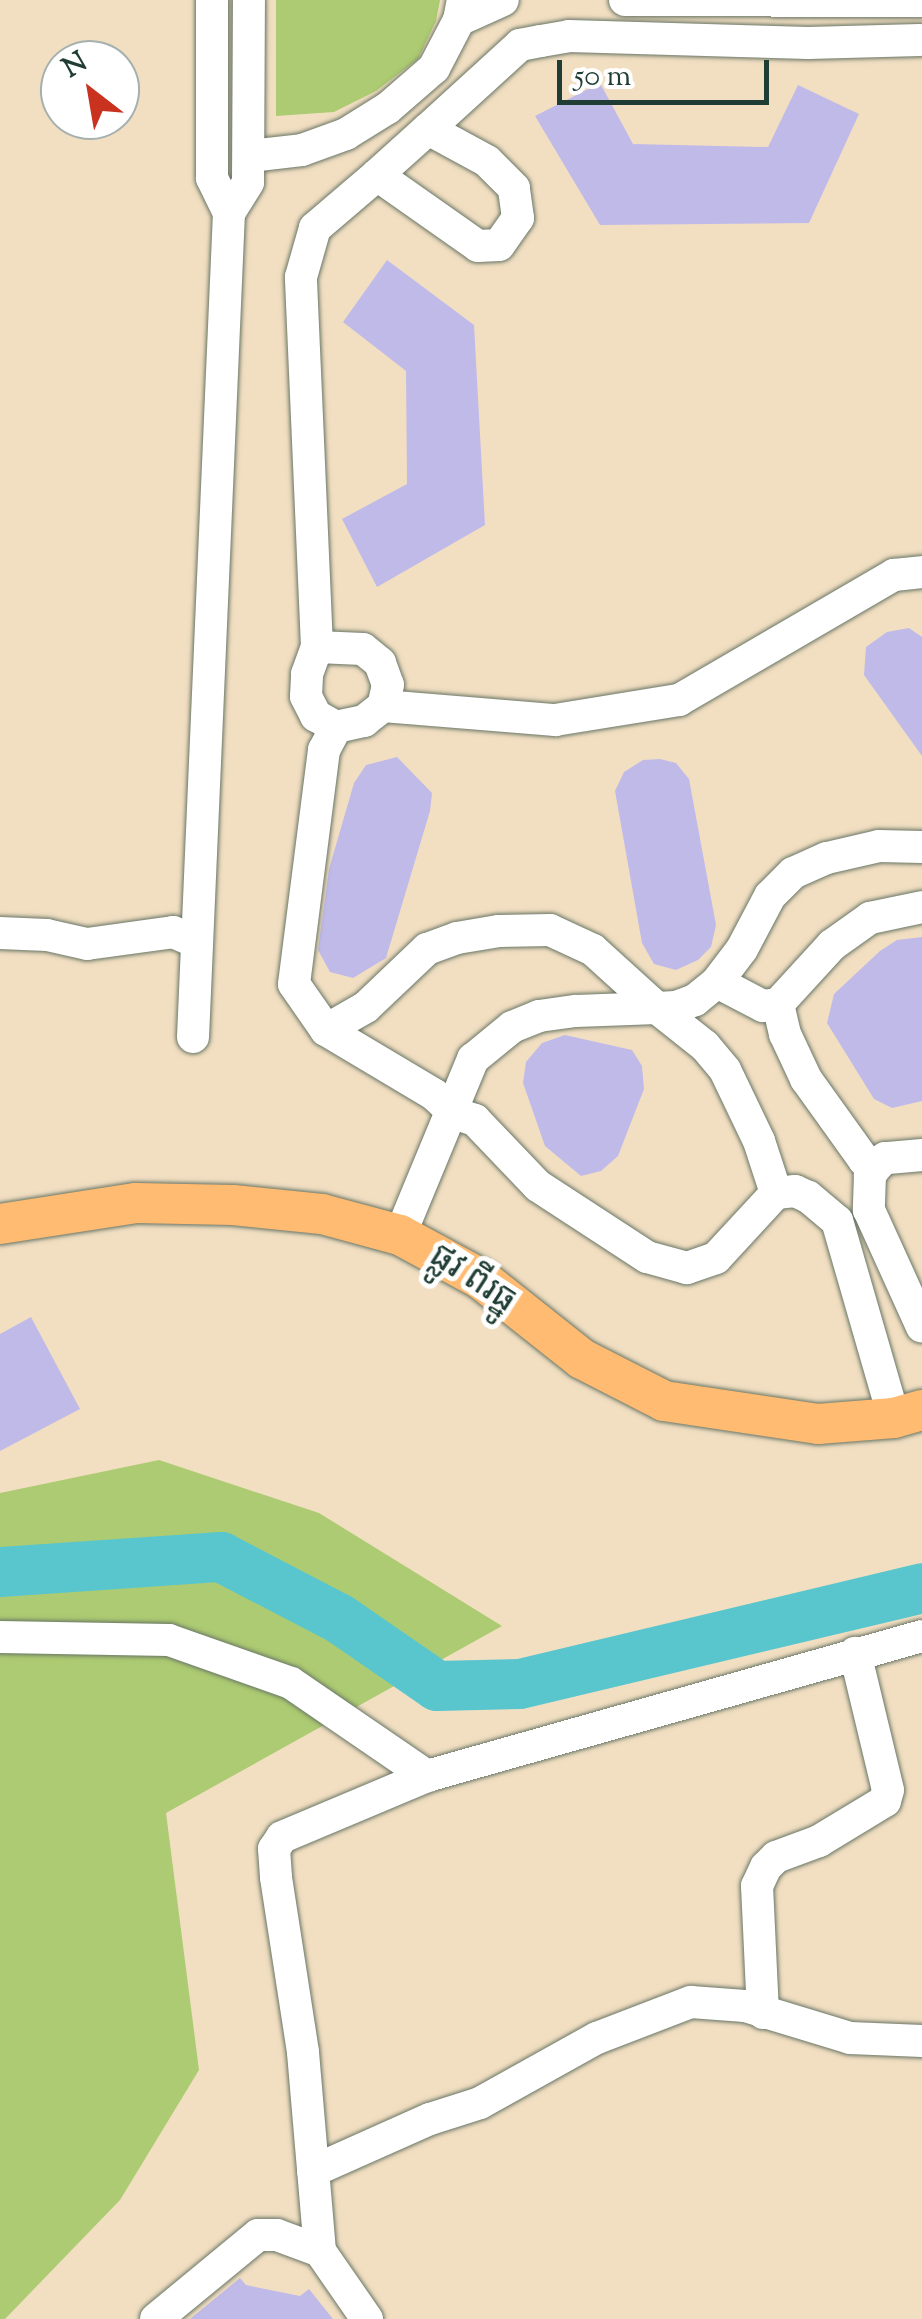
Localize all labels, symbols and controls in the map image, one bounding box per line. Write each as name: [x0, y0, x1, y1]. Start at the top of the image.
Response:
north arrow: [40, 40, 140, 140]
scale bar: [562, 40, 774, 102]
text: N: [56, 43, 95, 89]
text: 50 m: [574, 56, 631, 99]
street label: ផ្លូវ ពីរធ្នូ: [420, 1236, 524, 1324]

